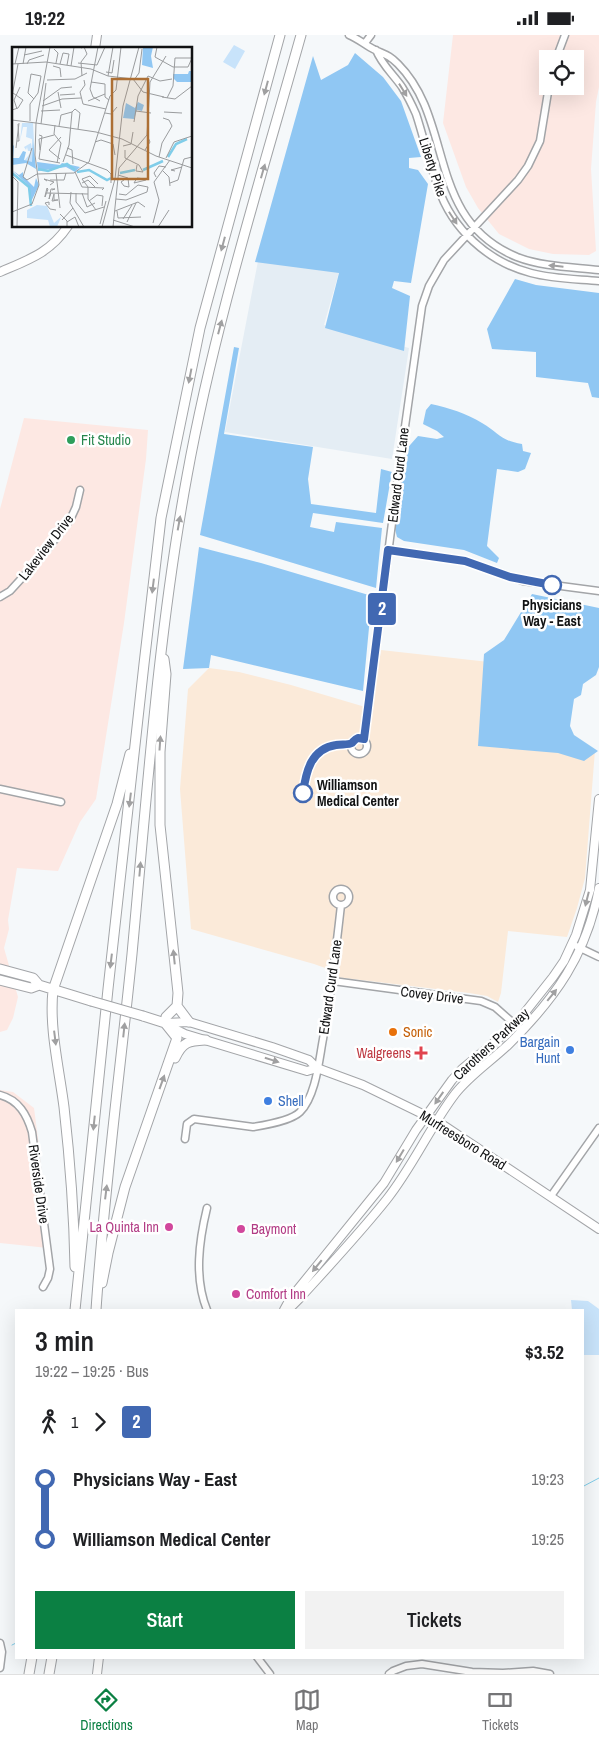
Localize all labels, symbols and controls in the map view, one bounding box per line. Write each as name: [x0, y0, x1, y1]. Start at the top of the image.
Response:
text: 19:22: [25, 5, 65, 31]
inset map: [12, 47, 192, 227]
map controls: [539, 50, 584, 95]
button: locate: [539, 50, 584, 95]
one-way arrow: [261, 80, 269, 95]
one-way arrow: [398, 83, 408, 97]
street label: Liberty Pike: [415, 135, 451, 199]
one-way arrow: [260, 163, 268, 178]
one-way arrow: [449, 211, 458, 224]
one-way arrow: [218, 237, 226, 252]
one-way arrow: [547, 261, 563, 269]
one-way arrow: [216, 320, 224, 335]
one-way arrow: [186, 368, 194, 383]
street label: Edward Curd Lane: [383, 426, 413, 524]
place label: Fit Studio: [81, 431, 131, 449]
marker: Fit Studio: [65, 434, 77, 446]
street label: Lakeview Drive: [15, 510, 77, 584]
one-way arrow: [175, 514, 183, 530]
marker: Physicians Way - East: [542, 575, 562, 595]
one-way arrow: [149, 578, 157, 594]
line badge: 2: [366, 593, 398, 625]
text: 2: [378, 596, 386, 621]
place label: Physicians Way - East: [522, 596, 582, 630]
one-way arrow: [157, 735, 165, 751]
place label: Williamson Medical Center: [317, 776, 399, 810]
marker: Williamson Medical Center: [293, 783, 313, 803]
one-way arrow: [126, 792, 134, 808]
one-way arrow: [136, 860, 144, 876]
one-way arrow: [583, 892, 591, 907]
street label: Edward Curd Lane: [314, 938, 346, 1036]
one-way arrow: [170, 949, 178, 965]
one-way arrow: [107, 954, 115, 970]
street label: Covey Drive: [400, 982, 464, 1008]
one-way arrow: [546, 989, 557, 1002]
street label: Carothers Parkway: [449, 1004, 533, 1084]
one-way arrow: [120, 1022, 128, 1038]
place label: Sonic: [403, 1023, 433, 1041]
marker: Sonic: [387, 1026, 399, 1038]
one-way arrow: [51, 1030, 59, 1046]
place label: Bargain Hunt: [520, 1033, 560, 1067]
place label: Walgreens: [357, 1044, 411, 1062]
marker: Bargain Hunt: [564, 1044, 576, 1056]
marker: Walgreens: [415, 1047, 427, 1059]
one-way arrow: [264, 1056, 279, 1064]
one-way arrow: [159, 1075, 166, 1090]
one-way arrow: [434, 1091, 444, 1105]
place label: Shell: [278, 1092, 304, 1110]
marker: Shell: [262, 1095, 274, 1107]
street label: Murfreesboro Road: [416, 1106, 510, 1174]
one-way arrow: [90, 1115, 98, 1131]
street label: Riverside Drive: [25, 1143, 53, 1225]
one-way arrow: [395, 1150, 404, 1163]
one-way arrow: [102, 1183, 110, 1199]
place label: La Quinta Inn: [89, 1218, 159, 1236]
place label: Baymont: [251, 1220, 296, 1238]
marker: La Quinta Inn: [163, 1221, 175, 1233]
marker: Baymont: [235, 1223, 247, 1235]
one-way arrow: [311, 1259, 322, 1272]
place label: Comfort Inn: [246, 1285, 306, 1303]
marker: Comfort Inn: [230, 1288, 242, 1300]
text: 3 min: [35, 1322, 94, 1360]
text: $3.52: [525, 1339, 564, 1365]
text: 19:22 – 19:25 · Bus: [35, 1360, 149, 1382]
icon: walk: [35, 1408, 63, 1436]
icon: forward: [86, 1408, 114, 1436]
text: 2: [132, 1409, 141, 1434]
text: 1: [71, 1411, 78, 1433]
text: Physicians Way - East: [73, 1466, 237, 1492]
text: 19:23: [531, 1468, 564, 1490]
text: Williamson Medical Center: [73, 1526, 270, 1552]
text: 19:25: [531, 1528, 564, 1550]
button: Start: [35, 1591, 295, 1649]
button: Tickets: [305, 1591, 564, 1649]
tab: Directions: [80, 1686, 133, 1734]
tab: Map: [293, 1686, 321, 1734]
tab: Tickets: [482, 1686, 519, 1734]

